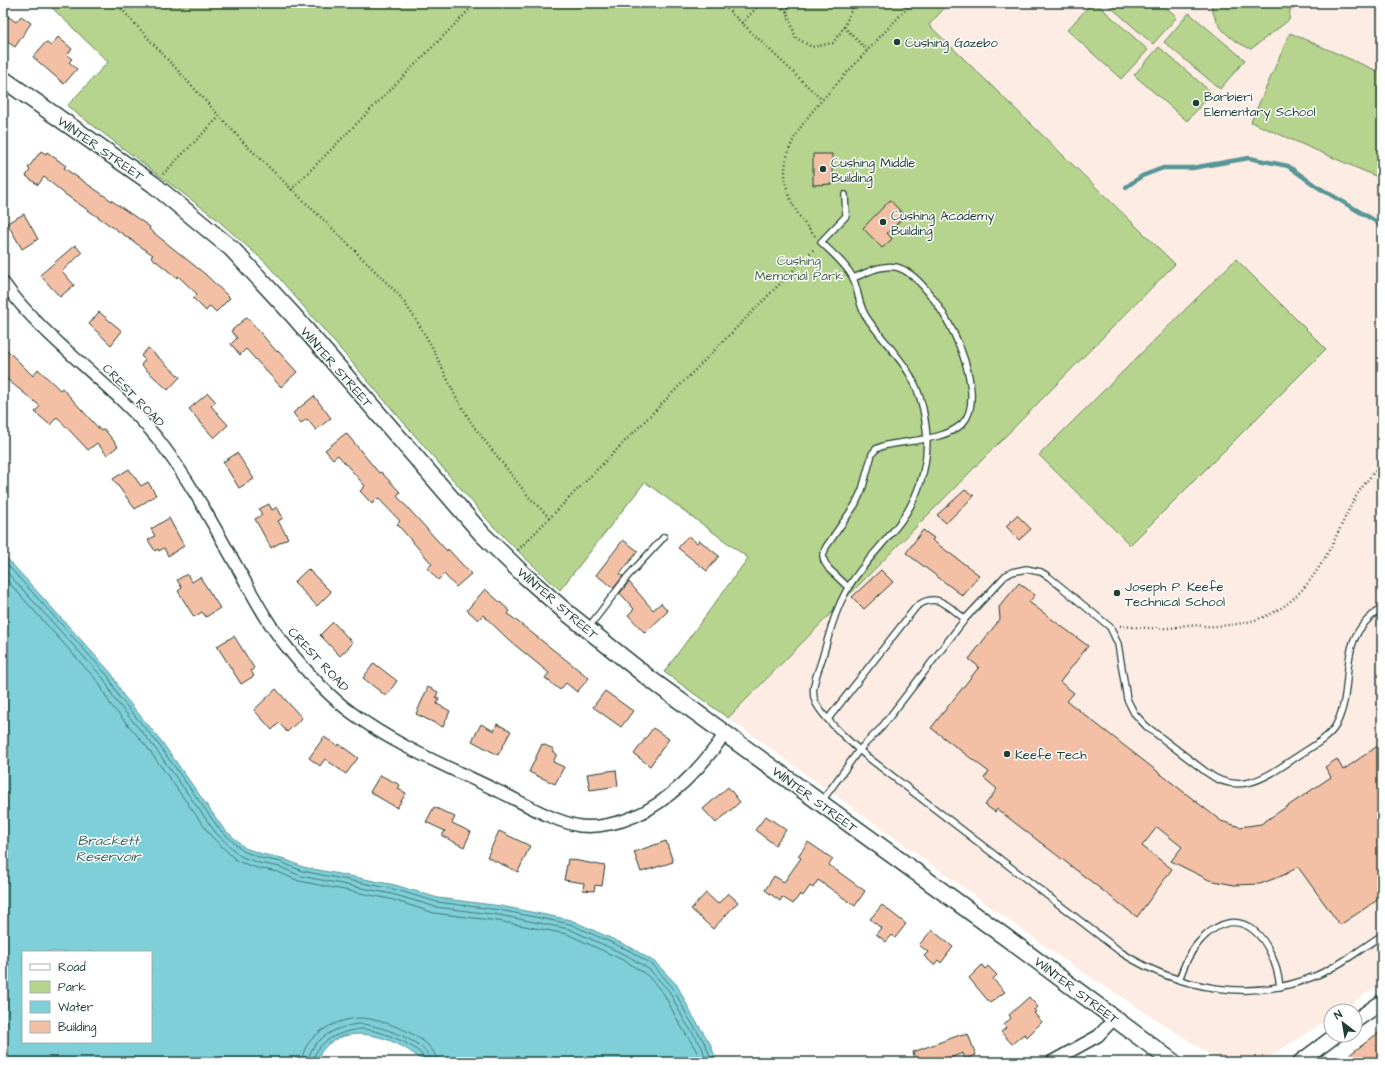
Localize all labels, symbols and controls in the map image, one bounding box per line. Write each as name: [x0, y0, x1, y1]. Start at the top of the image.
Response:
place label: Cushing Gazebo: [905, 34, 999, 53]
marker: Cushing Gazebo: [892, 37, 902, 47]
place label: Barbieri Elementary School: [1204, 88, 1316, 122]
marker: Barbieri Elementary School: [1191, 98, 1201, 108]
street label: WINTER STREET: [54, 112, 148, 186]
place label: Cushing Middle Building: [831, 154, 915, 188]
marker: Cushing Middle Building: [818, 164, 828, 174]
place label: Cushing Academy Building: [891, 207, 994, 241]
marker: Cushing Academy Building: [878, 217, 888, 227]
park label: Cushing Memorial Park: [755, 252, 843, 285]
street label: WINTER STREET: [296, 323, 377, 413]
street label: CREST ROAD: [98, 360, 169, 432]
street label: WINTER STREET: [513, 564, 602, 645]
place label: Joseph P. Keefe Technical School: [1125, 578, 1225, 611]
marker: Joseph P. Keefe Technical School: [1112, 588, 1122, 598]
street label: CREST ROAD: [284, 623, 353, 696]
place label: Keefe Tech: [1015, 746, 1087, 764]
marker: Keefe Tech: [1002, 749, 1012, 759]
street label: WINTER STREET: [768, 763, 862, 838]
water label: Brackett Reservoir: [76, 831, 142, 867]
legend: [22, 951, 152, 1043]
street label: WINTER STREET: [1030, 953, 1123, 1029]
text: Road: [58, 959, 86, 976]
text: Park: [58, 979, 86, 996]
text: Water: [58, 999, 94, 1016]
north arrow: [1323, 1003, 1363, 1043]
text: N: [1331, 1007, 1345, 1023]
text: Building: [58, 1019, 96, 1037]

